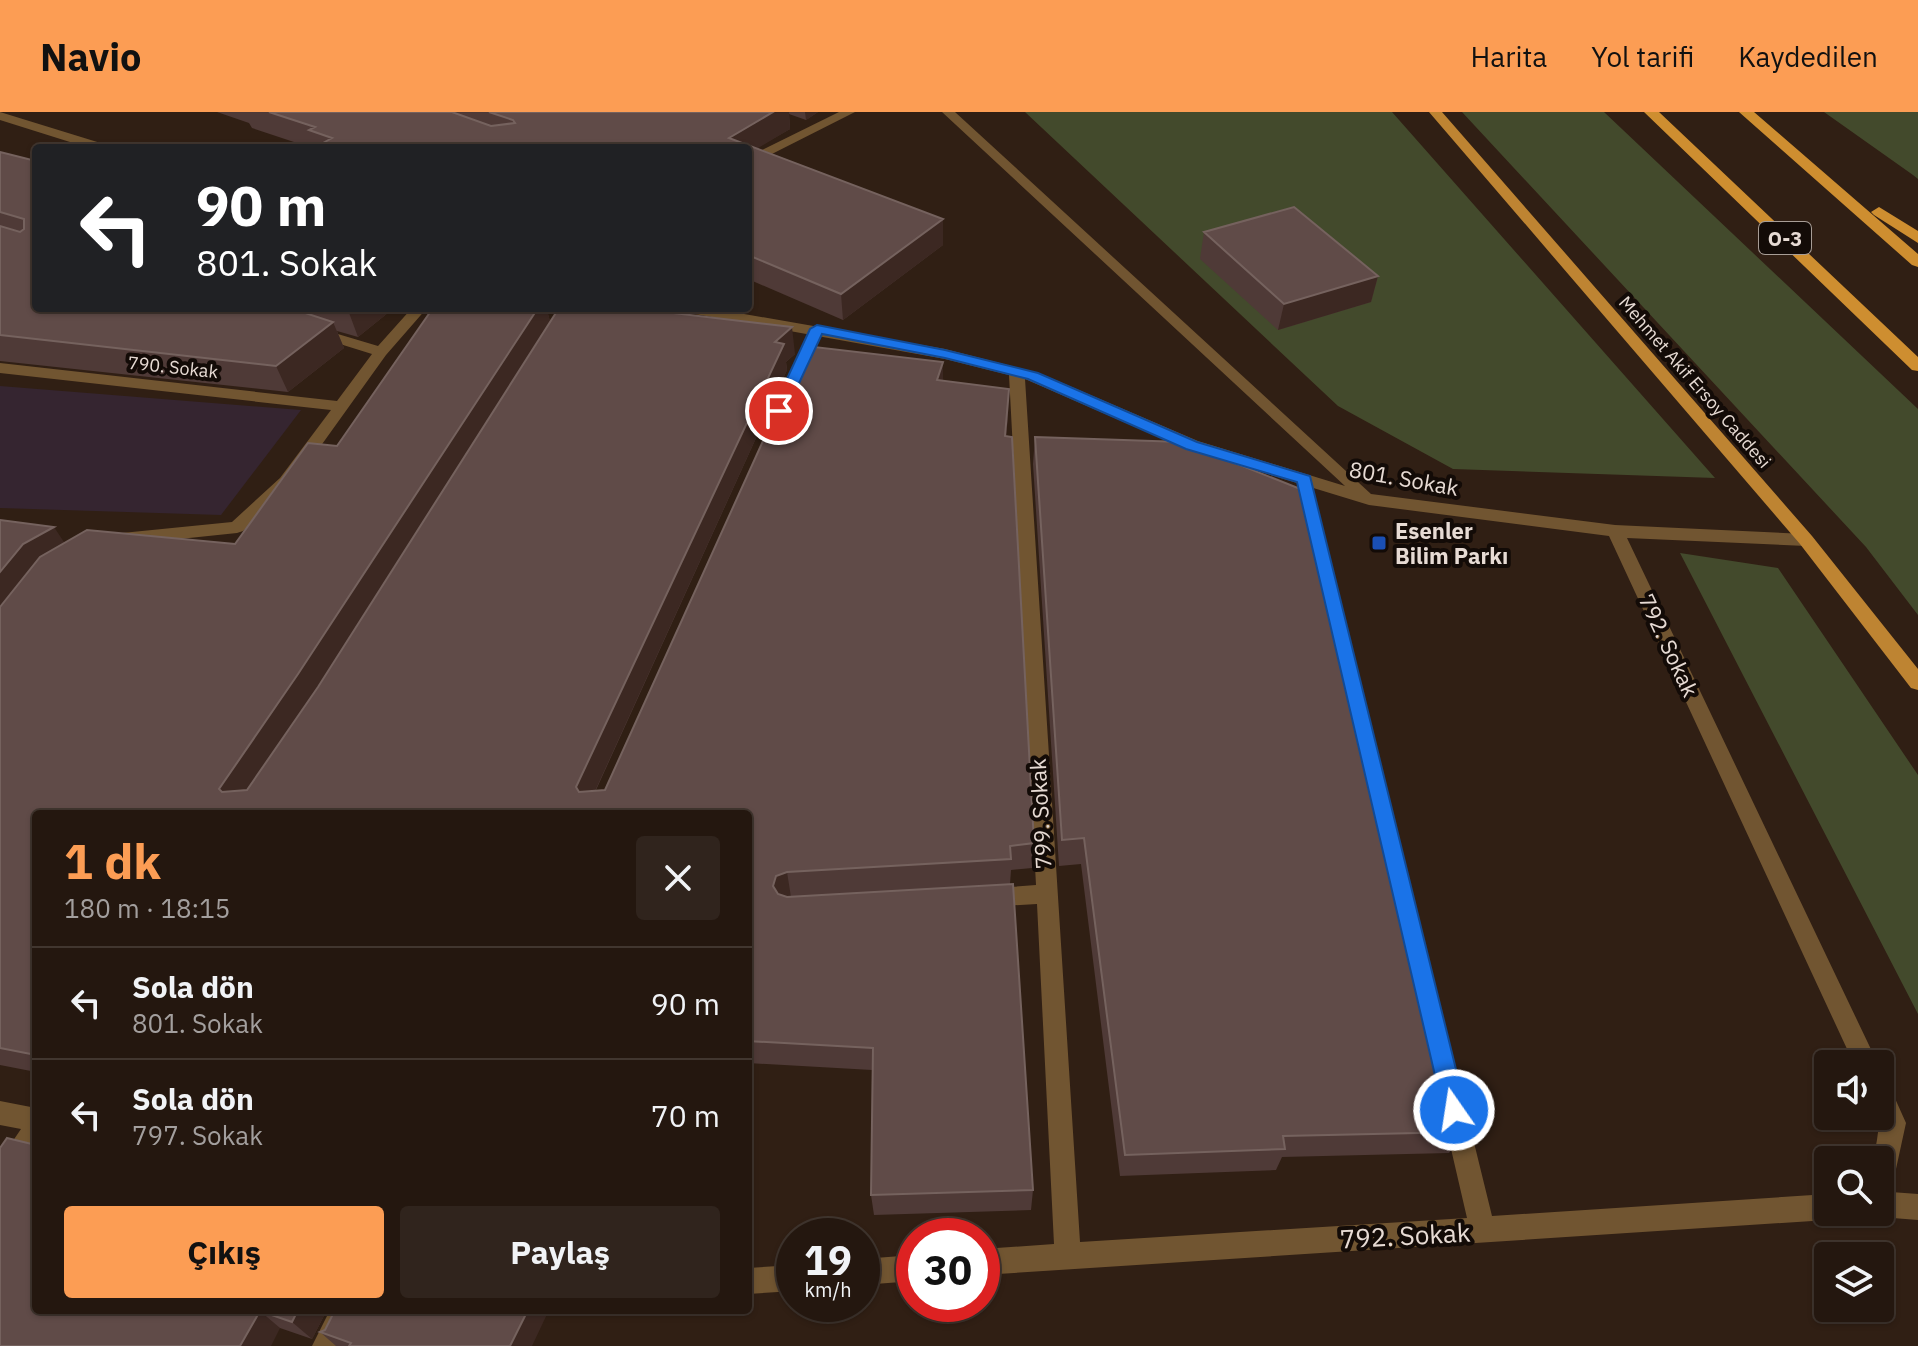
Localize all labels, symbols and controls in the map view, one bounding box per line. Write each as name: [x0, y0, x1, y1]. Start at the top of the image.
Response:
text: Navio: [40, 32, 142, 81]
text: Harita: [1470, 38, 1547, 75]
text: Yol tarifi: [1591, 38, 1694, 75]
text: Kaydedilen: [1738, 38, 1878, 75]
text: 90 m: [196, 169, 326, 241]
icon: left: [64, 176, 168, 280]
road number: O-3: [1759, 222, 1811, 254]
text: 801. Sokak: [196, 239, 377, 286]
street label: Mehmet Akif Ersoy Caddesi: [1614, 291, 1776, 473]
street label: 790. Sokak: [127, 351, 220, 383]
pin: [745, 377, 813, 445]
icon: arrive: [757, 389, 801, 433]
street label: 801. Sokak: [1347, 454, 1461, 502]
place label: Esenler Bilim Parkı: [1395, 516, 1508, 570]
marker: Esenler Bilim Parkı: [1370, 534, 1388, 552]
street label: 792. Sokak: [1632, 589, 1706, 702]
street label: 799. Sokak: [1023, 758, 1057, 870]
text: 1 dk: [64, 830, 161, 892]
button: close: [636, 836, 720, 920]
text: 180 m · 18:15: [64, 891, 230, 925]
text: Sola dön: [132, 967, 254, 1006]
icon: left: [64, 981, 108, 1025]
text: 90 m: [651, 984, 720, 1023]
text: 801. Sokak: [132, 1006, 263, 1040]
map controls: [1814, 1050, 1894, 1322]
button: sound: [1814, 1050, 1894, 1130]
position arrow: [1412, 1068, 1496, 1152]
text: Sola dön: [132, 1079, 254, 1118]
icon: left: [64, 1093, 108, 1137]
text: 70 m: [651, 1096, 720, 1135]
text: 797. Sokak: [132, 1118, 263, 1152]
button: search: [1814, 1146, 1894, 1226]
button: Çıkış: [64, 1206, 384, 1298]
button: Paylaş: [400, 1206, 720, 1298]
street label: 792. Sokak: [1339, 1215, 1472, 1255]
speed limit sign: 30: [896, 1218, 1000, 1322]
text: 19: [804, 1234, 852, 1286]
button: layers: [1814, 1242, 1894, 1322]
text: km/h: [804, 1276, 852, 1303]

